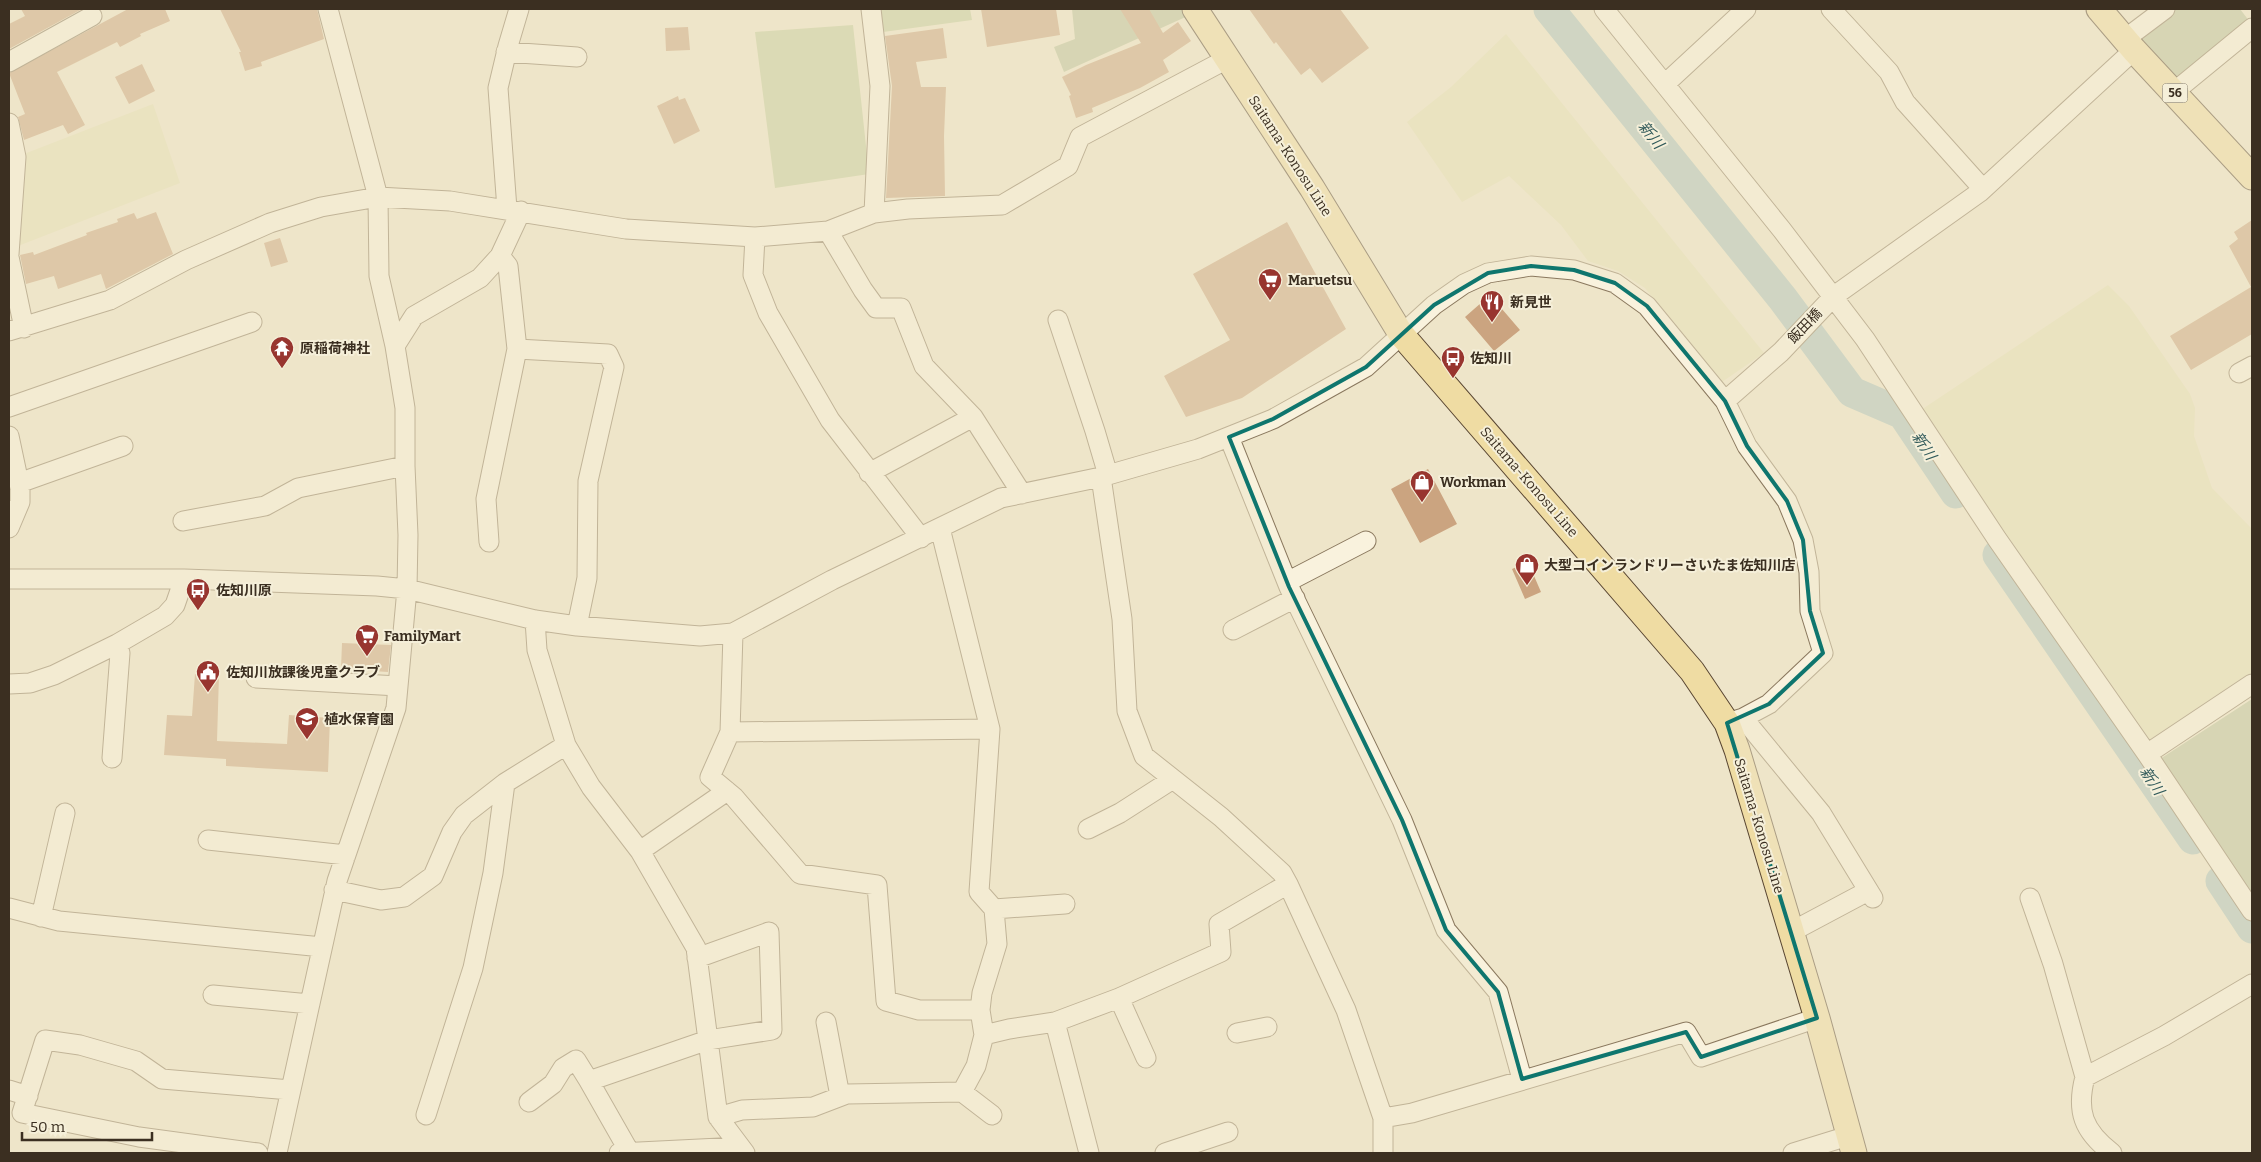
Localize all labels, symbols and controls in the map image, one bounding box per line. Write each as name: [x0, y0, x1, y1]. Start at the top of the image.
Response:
road number: 56: [2162, 84, 2188, 102]
street label: Saitama-Konosu Line: [1245, 92, 1335, 220]
water label: 新川: [1635, 118, 1669, 154]
supermarket icon: Maruetsu: [1257, 267, 1283, 301]
place label: Maruetsu: [1288, 272, 1352, 289]
restaurant icon: 新見世: [1479, 289, 1505, 323]
place label: 新見世: [1510, 294, 1552, 311]
street label: 飯田橋: [1784, 305, 1826, 347]
temple icon: 原稲荷神社: [269, 335, 295, 369]
place label: 原稲荷神社: [300, 340, 370, 357]
bus stop icon: 佐知川: [1440, 345, 1466, 379]
place label: 佐知川: [1470, 350, 1512, 367]
street label: Saitama-Konosu Line: [1476, 423, 1582, 541]
water label: 新川: [1908, 429, 1941, 465]
shop icon: Workman: [1409, 469, 1435, 503]
place label: Workman: [1440, 474, 1506, 491]
shop icon: 大型コインランドリーさいたま佐知川店: [1514, 552, 1540, 586]
place label: 大型コインランドリーさいたま佐知川店: [1544, 557, 1796, 574]
bus stop icon: 佐知川原: [185, 577, 211, 611]
place label: 佐知川原: [216, 582, 272, 599]
supermarket icon: FamilyMart: [354, 623, 380, 657]
place label: FamilyMart: [384, 628, 462, 645]
public building icon: 佐知川放課後児童クラブ: [195, 659, 221, 693]
place label: 佐知川放課後児童クラブ: [226, 664, 380, 681]
school or university icon: 植水保育園: [294, 706, 320, 740]
place label: 植水保育園: [324, 711, 394, 728]
street label: Saitama-Konosu Line: [1730, 756, 1788, 896]
water label: 新川: [2136, 764, 2169, 800]
scale bar: [22, 1110, 152, 1142]
text: 50 m: [30, 1118, 66, 1136]

